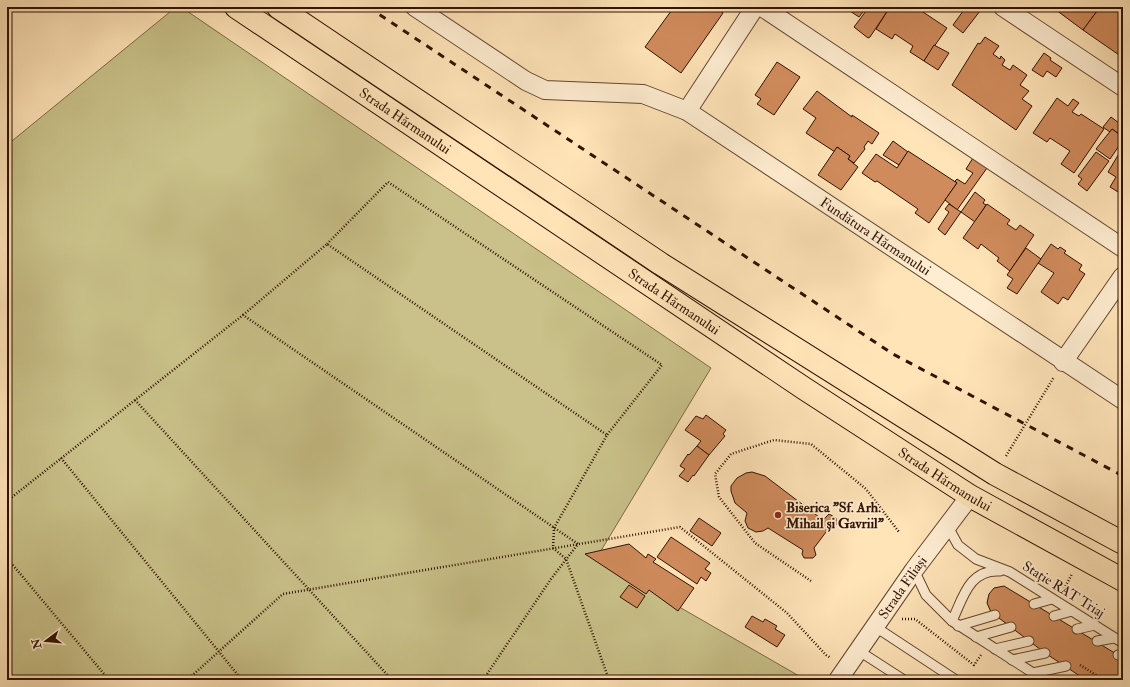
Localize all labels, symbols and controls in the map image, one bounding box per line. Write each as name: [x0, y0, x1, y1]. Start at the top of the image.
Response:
street label: Strada Hărmanului: [356, 84, 454, 158]
street label: Fundătura Hărmanului: [817, 194, 934, 279]
street label: Strada Hărmanului: [625, 265, 723, 339]
street label: Strada Hărmanului: [895, 444, 995, 515]
place label: Biserica "Sf. Arh. Mihail și Gavriil": [785, 499, 885, 532]
marker: Biserica "Sf. Arh. Mihail și Gavriil": [773, 510, 783, 520]
street label: Strada Filiași: [875, 552, 931, 622]
street label: Stație RAT Triaj: [1019, 557, 1108, 621]
north arrow: [26, 621, 66, 661]
text: N: [29, 636, 45, 651]

